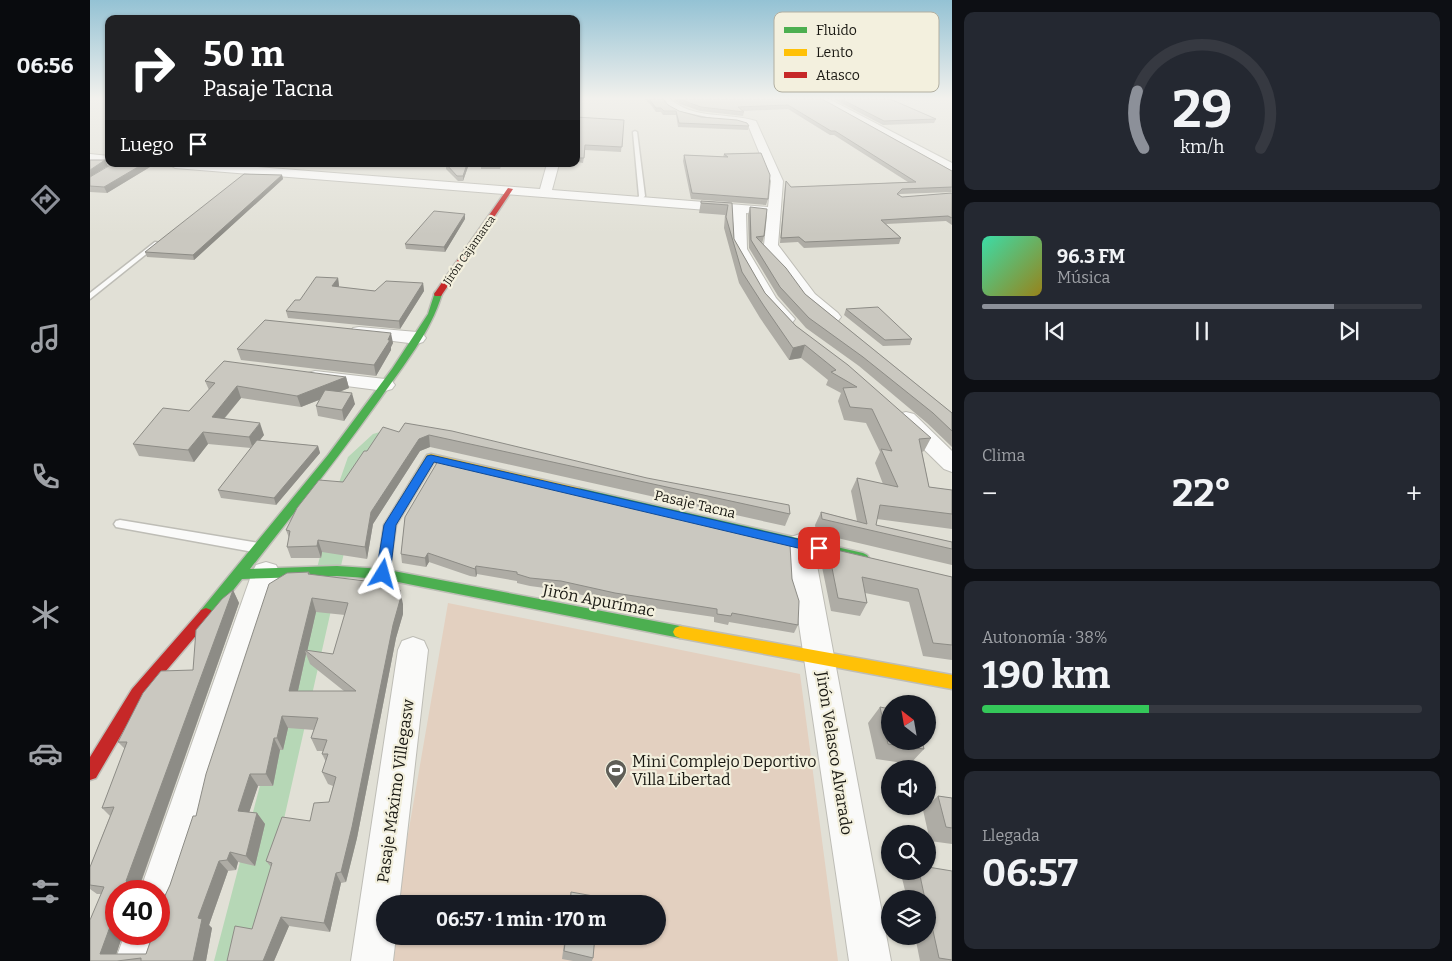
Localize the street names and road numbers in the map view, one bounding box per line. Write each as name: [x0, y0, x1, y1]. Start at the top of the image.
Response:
street label: Jirón Cajamarca: [440, 213, 498, 288]
street label: Pasaje Tacna: [653, 487, 737, 522]
street label: Jirón Apurímac: [540, 580, 656, 621]
street label: Jirón Velasco Alvarado: [812, 669, 857, 836]
street label: Pasaje Máximo Villegasw: [373, 698, 418, 884]

